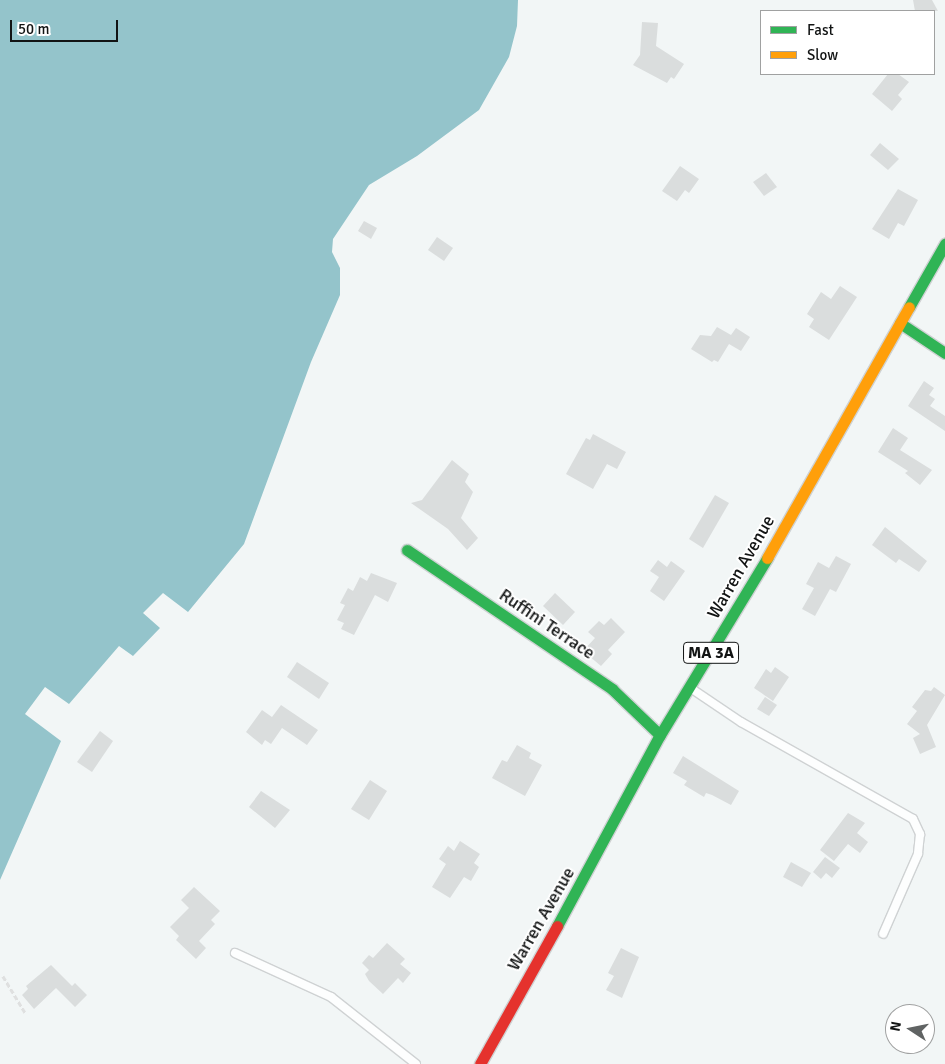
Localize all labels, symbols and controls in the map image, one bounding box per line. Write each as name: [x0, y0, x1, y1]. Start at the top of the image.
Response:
scale bar: [12, 10, 120, 42]
legend: [760, 10, 935, 75]
text: 50 m: [18, 20, 49, 38]
text: Fast: [807, 21, 834, 39]
text: Slow: [807, 46, 838, 64]
street label: Warren Avenue: [703, 511, 779, 623]
street label: Ruffini Terrace: [495, 584, 599, 664]
road number: MA 3A: [682, 640, 740, 666]
street label: Warren Avenue: [503, 863, 579, 975]
north arrow: [885, 1004, 935, 1054]
text: N: [886, 1020, 905, 1033]

